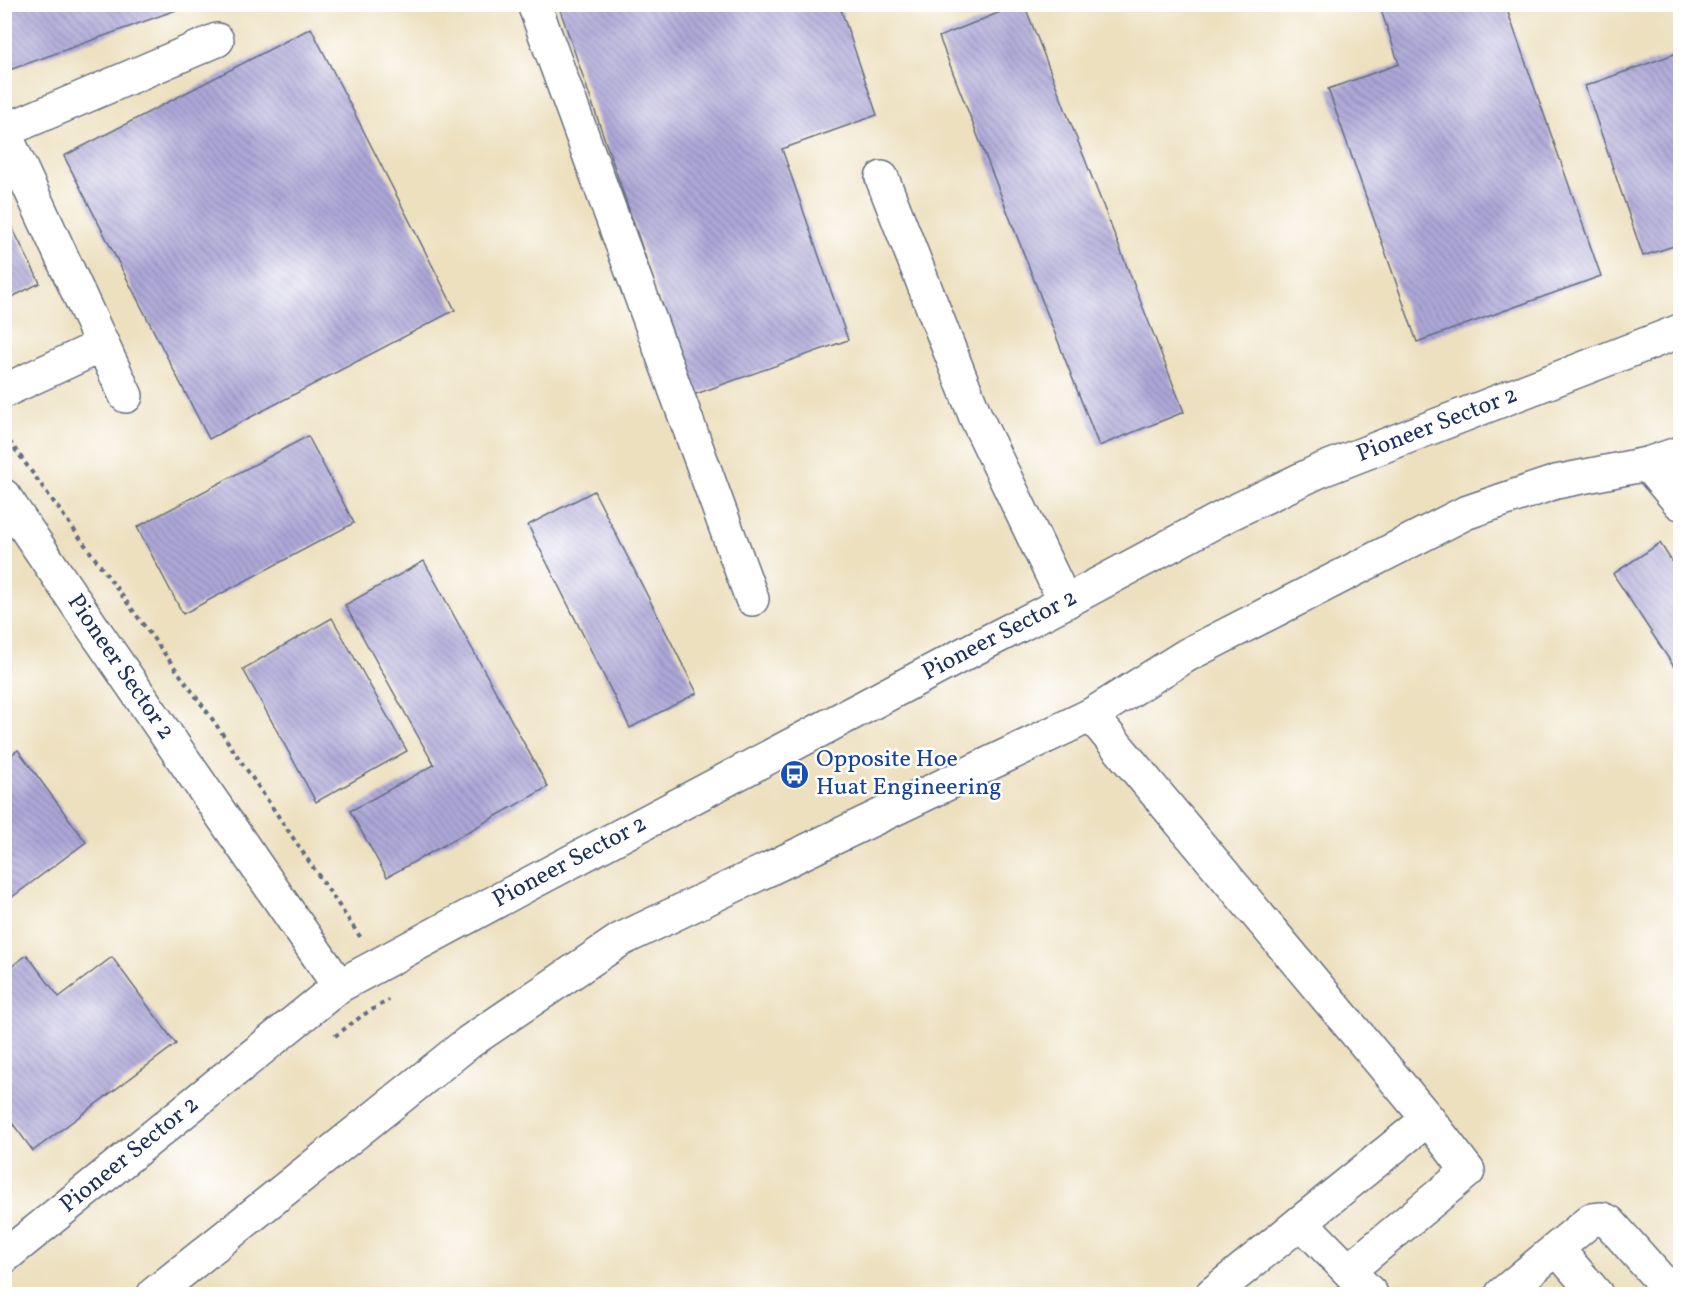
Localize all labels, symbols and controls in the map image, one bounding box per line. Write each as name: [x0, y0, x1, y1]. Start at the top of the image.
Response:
street label: Pioneer Sector 2: [1352, 379, 1523, 472]
street label: Pioneer Sector 2: [917, 581, 1083, 690]
street label: Pioneer Sector 2: [58, 588, 182, 747]
place label: Opposite Hoe Huat Engineering: [816, 743, 1002, 805]
bus stop icon: Opposite Hoe Huat Engineering: [779, 758, 811, 790]
street label: Pioneer Sector 2: [487, 807, 653, 917]
street label: Pioneer Sector 2: [53, 1088, 207, 1222]

